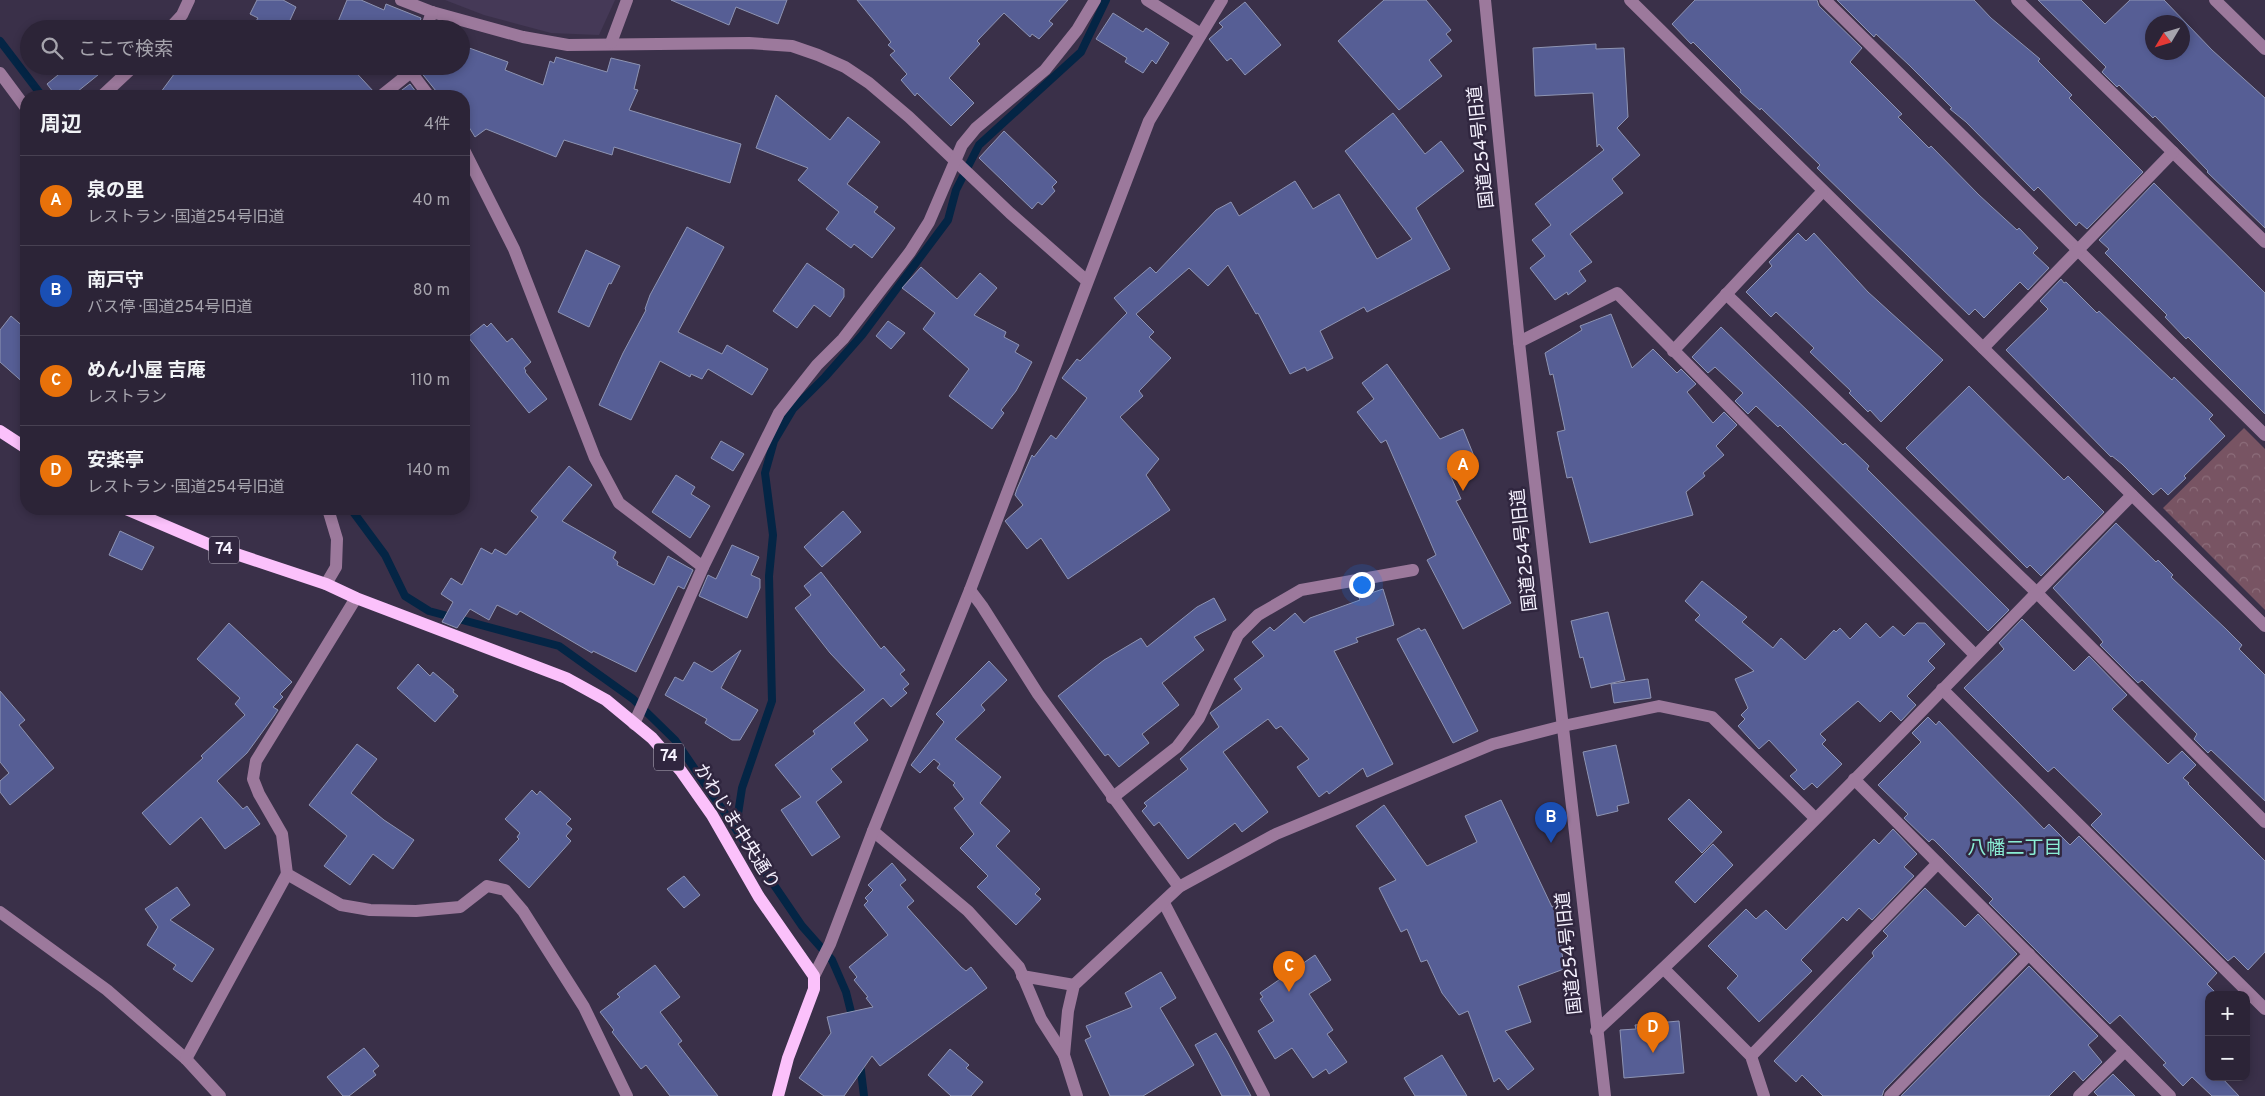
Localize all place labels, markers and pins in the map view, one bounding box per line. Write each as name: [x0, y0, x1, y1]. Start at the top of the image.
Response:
pin: A: [1447, 450, 1479, 491]
pin: B: [1535, 802, 1567, 843]
pin: C: [1273, 951, 1305, 992]
pin: D: [1637, 1012, 1669, 1053]

